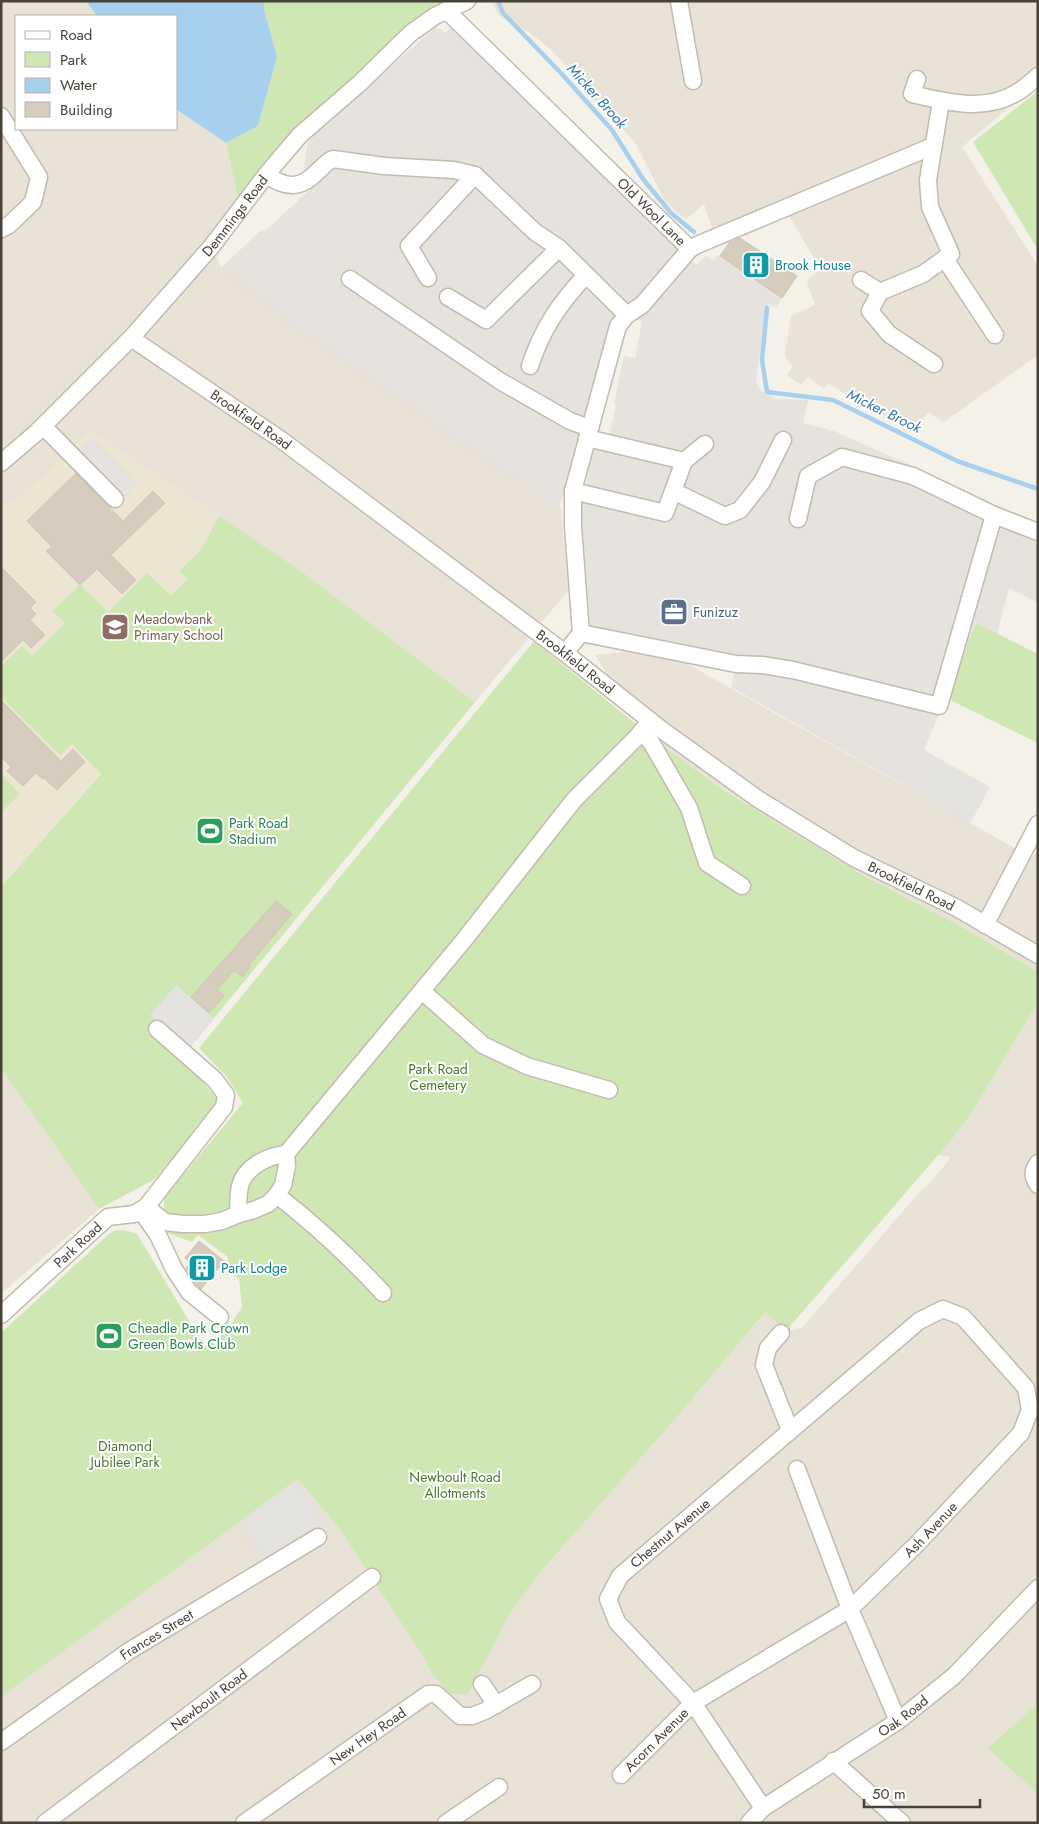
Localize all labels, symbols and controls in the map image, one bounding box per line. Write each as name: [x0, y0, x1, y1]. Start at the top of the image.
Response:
legend: [15, 15, 178, 130]
text: Road: [60, 24, 92, 46]
text: Park: [60, 49, 87, 71]
water label: Micker Brook: [562, 59, 633, 134]
text: Water: [60, 74, 98, 96]
text: Building: [60, 99, 112, 121]
street label: Demmings Road: [197, 171, 273, 261]
street label: Old Wool Lane: [613, 173, 691, 250]
building icon: Brook House: [741, 250, 771, 280]
place label: Brook House: [775, 255, 851, 275]
water label: Micker Brook: [843, 383, 926, 439]
street label: Brookfield Road: [206, 385, 296, 454]
office icon: Funizuz: [659, 597, 689, 627]
place label: Funizuz: [693, 602, 739, 622]
place label: Meadowbank Primary School: [134, 609, 223, 645]
school or university icon: Meadowbank Primary School: [100, 612, 130, 642]
street label: Brookfield Road: [532, 625, 619, 699]
place label: Park Road Stadium: [229, 813, 288, 849]
sports icon: Park Road Stadium: [195, 816, 225, 846]
street label: Brookfield Road: [865, 856, 958, 915]
park label: Park Road Cemetery: [408, 1059, 468, 1095]
street label: Park Road: [49, 1217, 106, 1272]
building icon: Park Lodge: [187, 1253, 217, 1283]
place label: Park Lodge: [221, 1258, 287, 1278]
place label: Cheadle Park Crown Green Bowls Club: [128, 1318, 249, 1354]
sports icon: Cheadle Park Crown Green Bowls Club: [94, 1321, 124, 1351]
park label: Diamond Jubilee Park: [88, 1436, 160, 1472]
park label: Newboult Road Allotments: [409, 1467, 501, 1503]
street label: Chestnut Avenue: [626, 1494, 714, 1572]
street label: Ash Avenue: [899, 1497, 962, 1562]
street label: Frances Street: [115, 1604, 198, 1665]
street label: Newboult Road: [166, 1664, 251, 1735]
street label: Oak Road: [874, 1691, 932, 1741]
street label: New Hey Road: [325, 1703, 410, 1770]
street label: Acorn Avenue: [620, 1703, 693, 1776]
scale bar: [864, 1776, 980, 1808]
text: 50 m: [872, 1783, 906, 1805]

